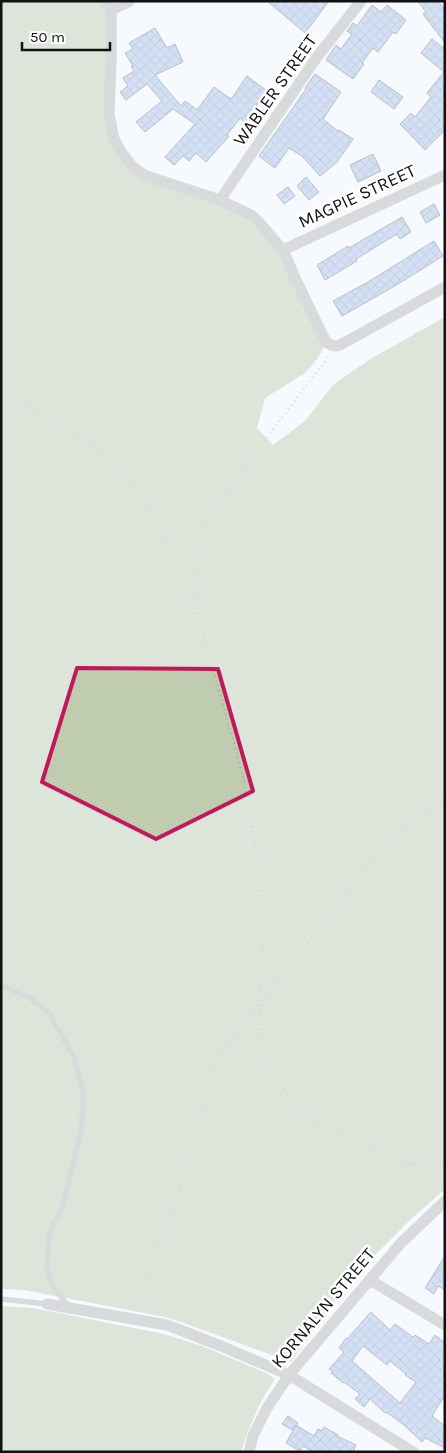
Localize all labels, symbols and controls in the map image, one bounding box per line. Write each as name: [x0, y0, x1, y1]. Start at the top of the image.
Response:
scale bar: [22, 20, 110, 52]
text: 50 m: [30, 28, 65, 46]
street label: WABLER STREET: [228, 30, 322, 150]
street label: MAGPIE STREET: [295, 159, 419, 233]
street label: KORNALYN STREET: [266, 1243, 380, 1373]

